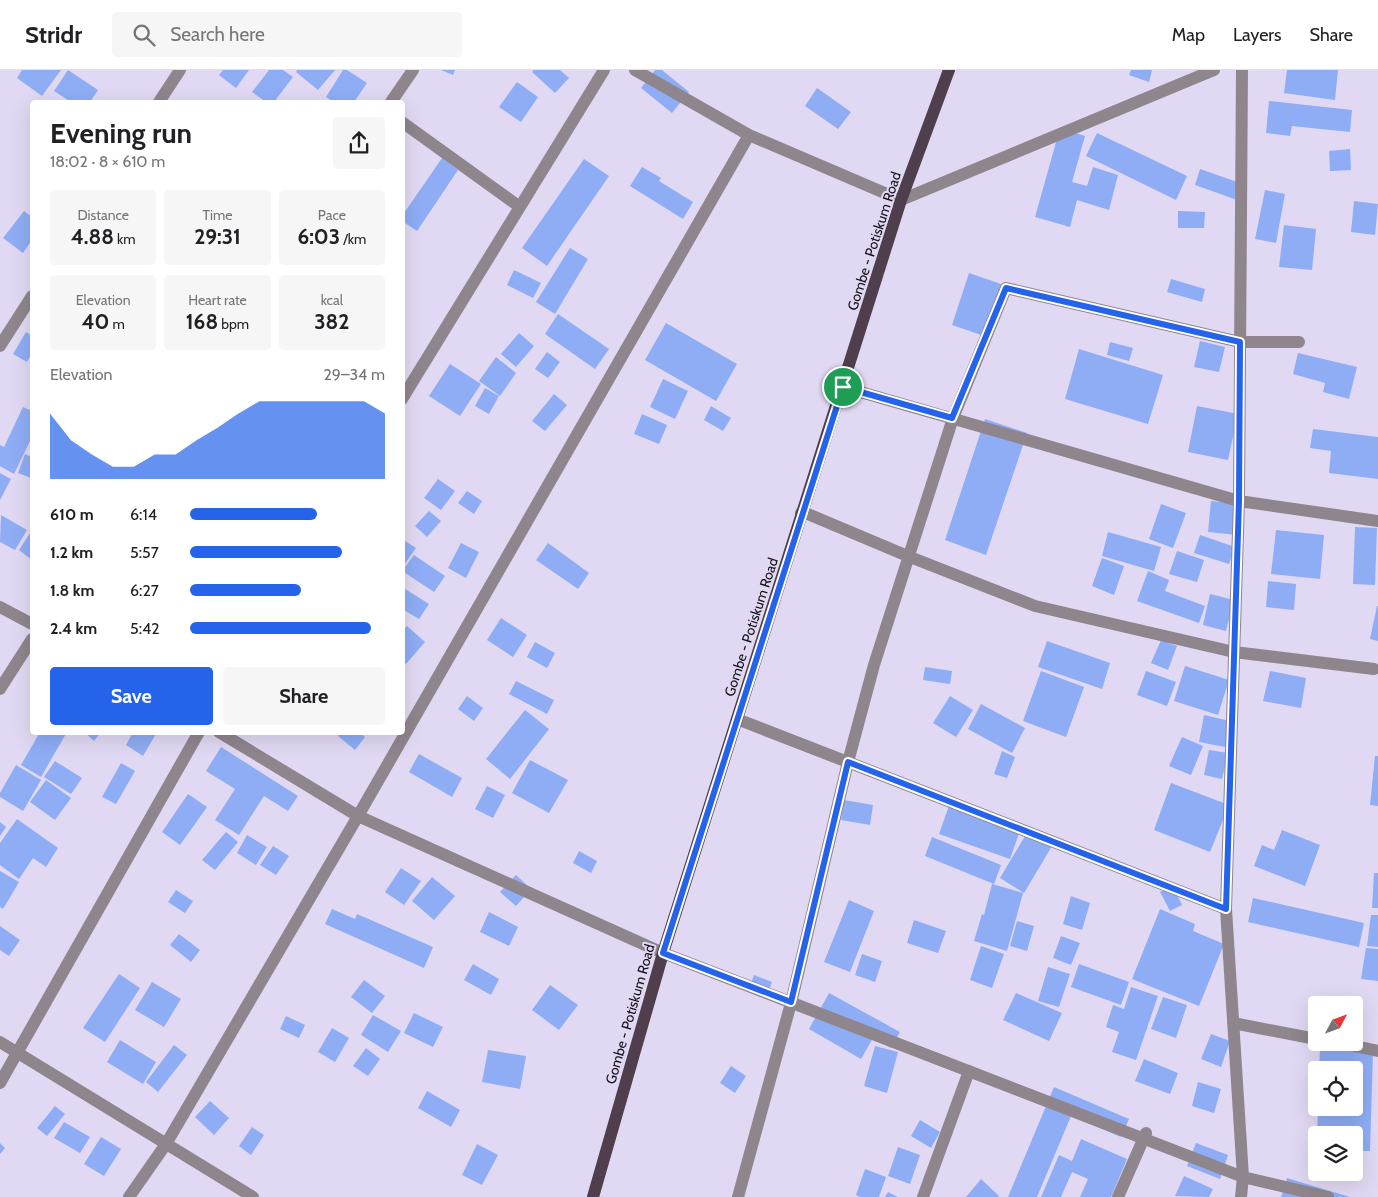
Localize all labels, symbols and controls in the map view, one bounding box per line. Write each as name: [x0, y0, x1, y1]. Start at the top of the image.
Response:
search box: [112, 12, 462, 57]
text: Stridr: [25, 20, 82, 49]
icon: search: [130, 21, 158, 49]
text: Search here: [170, 23, 265, 46]
text: Map: [1172, 24, 1205, 46]
text: Layers: [1233, 24, 1282, 46]
text: Share: [1310, 24, 1353, 46]
text: Evening run: [50, 116, 192, 150]
button: share: [333, 117, 385, 169]
text: 18:02 · 8 × 610 m: [50, 152, 165, 171]
street label: Gombe - Potiskum Road: [843, 169, 905, 313]
text: Distance: [77, 206, 129, 224]
text: Time: [203, 206, 232, 224]
text: Pace: [318, 206, 346, 224]
text: 4.88: [71, 224, 114, 249]
text: 29:31: [194, 224, 241, 249]
text: 6:03: [297, 224, 340, 249]
text: km: [114, 230, 136, 248]
text: /km: [340, 230, 366, 248]
text: Elevation: [76, 291, 131, 309]
text: Heart rate: [188, 291, 247, 309]
text: kcal: [321, 291, 343, 309]
text: 40: [82, 309, 109, 334]
text: 168: [186, 309, 218, 334]
text: 382: [314, 309, 349, 334]
text: m: [109, 315, 125, 333]
text: bpm: [218, 315, 249, 333]
text: Elevation: [50, 365, 113, 384]
text: 29–34 m: [323, 365, 385, 384]
pin: [822, 366, 864, 408]
icon: arrive: [829, 373, 857, 401]
text: 610 m: [50, 505, 94, 524]
text: 6:14: [130, 505, 157, 524]
text: 1.2 km: [50, 543, 93, 562]
text: 5:57: [130, 543, 159, 562]
street label: Gombe - Potiskum Road: [720, 555, 782, 699]
text: 1.8 km: [50, 581, 94, 600]
text: 6:27: [130, 581, 159, 600]
text: 2.4 km: [50, 619, 97, 638]
text: 5:42: [130, 619, 160, 638]
button: Save: [50, 667, 213, 725]
button: Share: [223, 667, 385, 725]
street label: Gombe - Potiskum Road: [601, 942, 659, 1086]
north arrow: [1308, 996, 1362, 1051]
map controls: [1308, 996, 1363, 1181]
button: locate: [1308, 1061, 1363, 1116]
button: layers: [1308, 1126, 1363, 1181]

